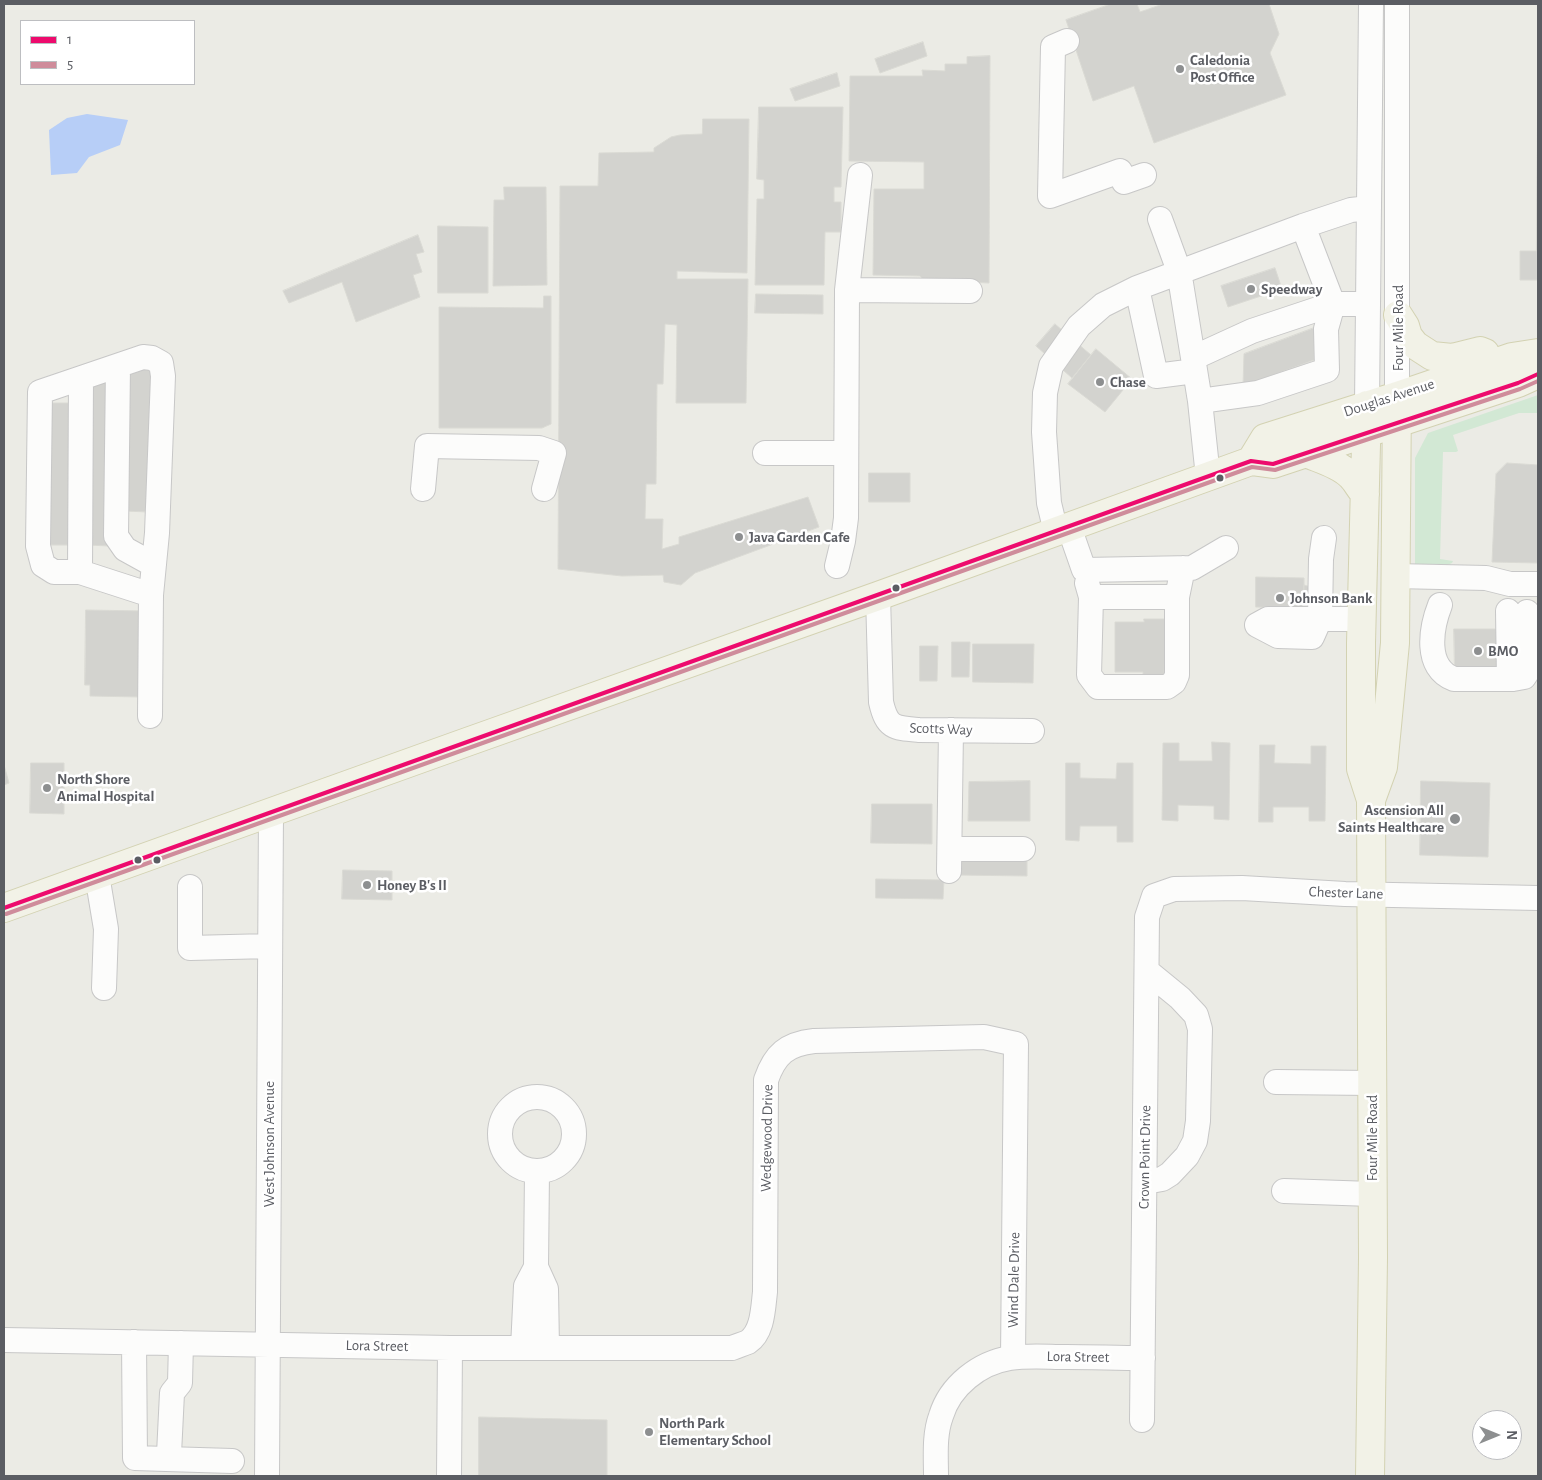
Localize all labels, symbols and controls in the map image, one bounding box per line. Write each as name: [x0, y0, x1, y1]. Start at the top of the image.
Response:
legend: [20, 20, 195, 85]
text: 1: [67, 32, 72, 47]
place label: Caledonia Post Office: [1190, 51, 1255, 86]
text: 5: [67, 57, 73, 72]
marker: Caledonia Post Office: [1174, 63, 1186, 75]
place label: Speedway: [1261, 280, 1322, 298]
marker: Speedway: [1245, 283, 1257, 295]
street label: Four Mile Road: [1389, 285, 1407, 371]
place label: Chase: [1110, 373, 1146, 391]
street label: Douglas Avenue: [1341, 375, 1437, 421]
marker: Chase: [1094, 376, 1106, 388]
unlabelled marker: [1215, 473, 1225, 483]
place label: Java Garden Cafe: [749, 528, 850, 546]
marker: Java Garden Cafe: [733, 531, 745, 543]
unlabelled marker: [891, 583, 901, 593]
place label: Johnson Bank: [1290, 589, 1372, 607]
marker: Johnson Bank: [1274, 592, 1286, 604]
place label: BMO: [1488, 642, 1518, 660]
marker: BMO: [1472, 645, 1484, 657]
street label: Scotts Way: [909, 719, 973, 739]
place label: North Shore Animal Hospital: [57, 770, 155, 805]
marker: North Shore Animal Hospital: [41, 782, 53, 794]
place label: Ascension All Saints Healthcare: [1338, 801, 1444, 836]
marker: Ascension All Saints Healthcare: [1448, 812, 1462, 826]
unlabelled marker: [133, 855, 143, 865]
unlabelled marker: [152, 855, 162, 865]
place label: Honey B's II: [377, 876, 447, 894]
marker: Honey B's II: [361, 879, 373, 891]
street label: Chester Lane: [1308, 883, 1384, 903]
street label: West Johnson Avenue: [260, 1081, 278, 1207]
street label: Wedgewood Drive: [757, 1084, 777, 1192]
street label: Four Mile Road: [1363, 1095, 1381, 1181]
street label: Crown Point Drive: [1135, 1105, 1155, 1209]
street label: Wind Dale Drive: [1004, 1232, 1024, 1328]
street label: Lora Street: [346, 1336, 408, 1356]
street label: Lora Street: [1047, 1347, 1109, 1367]
north arrow: [1472, 1410, 1522, 1460]
place label: North Park Elementary School: [659, 1414, 771, 1449]
marker: North Park Elementary School: [643, 1426, 655, 1438]
text: N: [1504, 1430, 1518, 1440]

